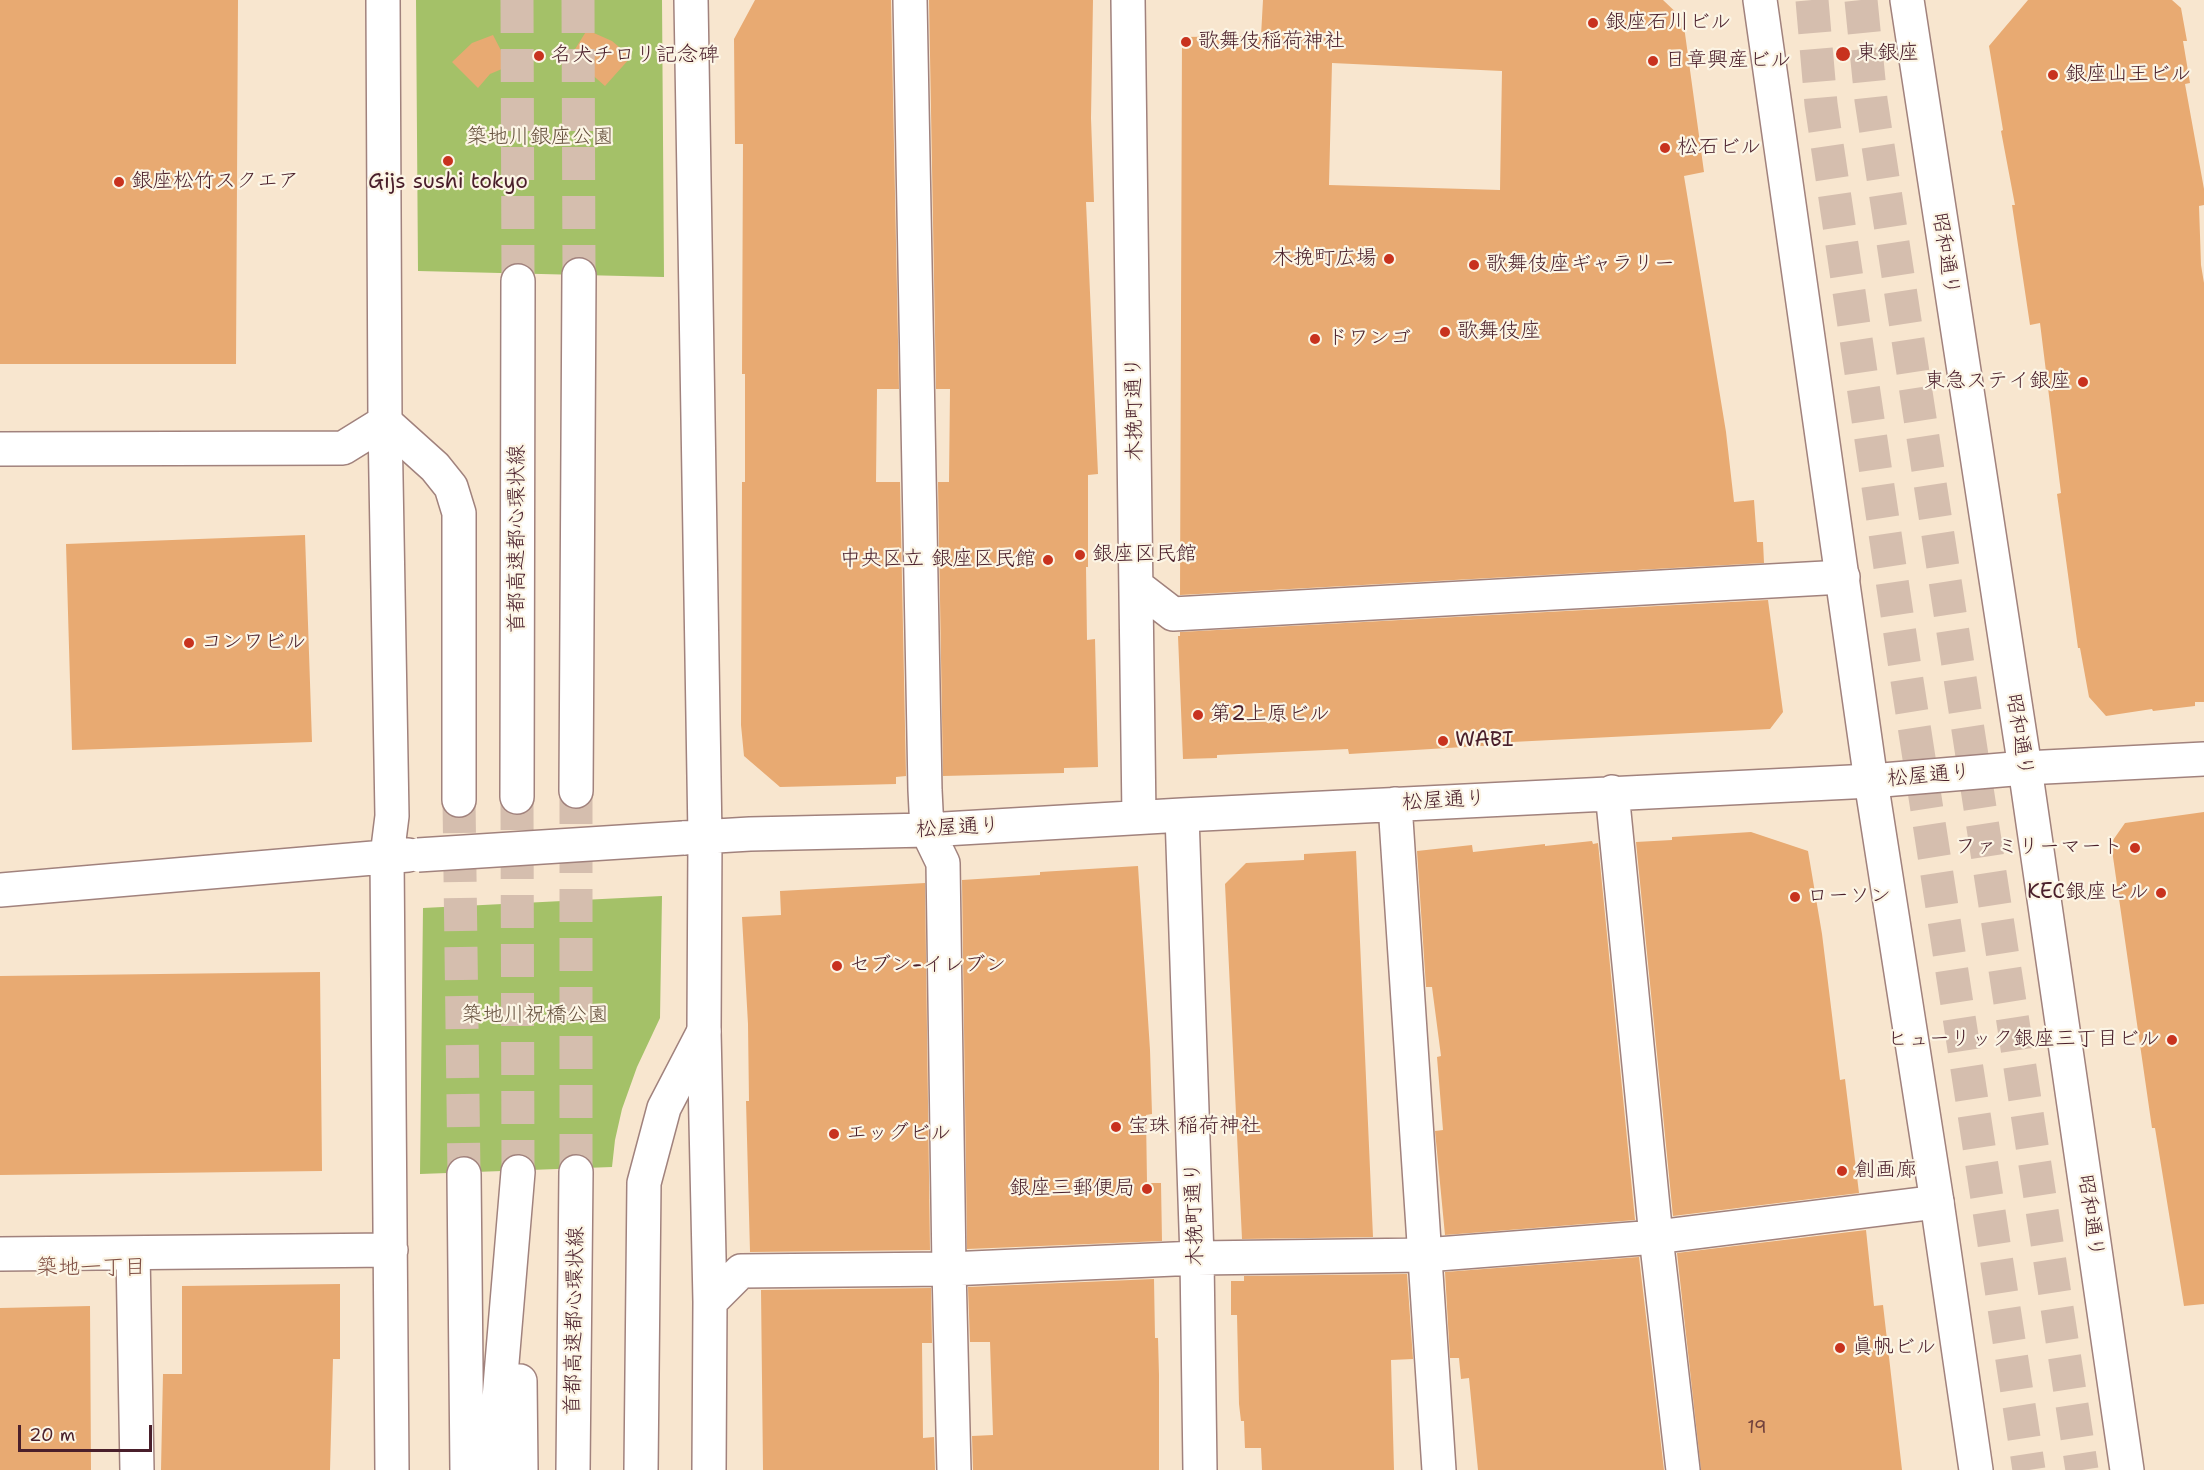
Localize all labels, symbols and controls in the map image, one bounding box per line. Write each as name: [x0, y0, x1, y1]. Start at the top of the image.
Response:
place label: 銀座石川ビル: [1605, 10, 1731, 36]
marker: 銀座石川ビル: [1586, 16, 1600, 30]
place label: 歌舞伎稲荷神社: [1198, 29, 1345, 55]
marker: 歌舞伎稲荷神社: [1179, 35, 1193, 49]
place label: 東銀座: [1856, 41, 1919, 67]
place label: 名犬チロリ記念碑: [551, 43, 719, 69]
marker: 東銀座: [1834, 45, 1852, 63]
place label: 日章興産ビル: [1665, 48, 1791, 74]
marker: 名犬チロリ記念碑: [532, 49, 546, 63]
marker: 日章興産ビル: [1646, 54, 1660, 68]
place label: 銀座山王ビル: [2065, 62, 2191, 88]
marker: 銀座山王ビル: [2046, 68, 2060, 82]
park label: 築地川銀座公園: [467, 125, 613, 151]
place label: 松石ビル: [1677, 135, 1761, 161]
marker: 松石ビル: [1658, 141, 1672, 155]
marker: Gijs sushi tokyo: [441, 154, 455, 168]
place label: 銀座松竹スクエア: [131, 169, 299, 195]
place label: Gijs sushi tokyo: [368, 170, 528, 196]
marker: 銀座松竹スクエア: [112, 175, 126, 189]
street label: 昭和通り: [1926, 211, 1964, 297]
place label: 木挽町広場: [1272, 246, 1377, 272]
marker: 木挽町広場: [1382, 252, 1396, 266]
place label: 歌舞伎座ギャラリー: [1486, 252, 1675, 278]
marker: 歌舞伎座ギャラリー: [1467, 258, 1481, 272]
place label: 歌舞伎座: [1457, 319, 1541, 345]
marker: 歌舞伎座: [1438, 325, 1452, 339]
place label: ドワンゴ: [1327, 326, 1411, 352]
marker: ドワンゴ: [1308, 332, 1322, 346]
street label: 木挽町通り: [1121, 356, 1149, 462]
place label: 東急ステイ銀座: [1924, 369, 2071, 395]
marker: 東急ステイ銀座: [2076, 375, 2090, 389]
street label: 首都高速都心環状線: [505, 445, 531, 633]
place label: 銀座区民館: [1092, 542, 1197, 568]
place label: 中央区立 銀座区民館: [840, 547, 1036, 573]
marker: 銀座区民館: [1073, 548, 1087, 562]
marker: 中央区立 銀座区民館: [1041, 553, 1055, 567]
place label: コンワビル: [201, 630, 306, 656]
marker: コンワビル: [182, 636, 196, 650]
street label: 昭和通り: [2000, 692, 2038, 778]
place label: 第2上原ビル: [1210, 702, 1330, 728]
marker: 第2上原ビル: [1191, 708, 1205, 722]
place label: WABI: [1455, 728, 1514, 754]
marker: WABI: [1436, 734, 1450, 748]
street label: 松屋通り: [1886, 760, 1972, 792]
street label: 松屋通り: [1401, 786, 1487, 816]
street label: 松屋通り: [915, 813, 1001, 843]
place label: ファミリーマート: [1955, 835, 2123, 861]
marker: ファミリーマート: [2128, 841, 2142, 855]
place label: KEC銀座ビル: [2027, 880, 2149, 906]
place label: ローソン: [1807, 884, 1891, 910]
marker: KEC銀座ビル: [2154, 886, 2168, 900]
marker: ローソン: [1788, 890, 1802, 904]
place label: セブン-イレブン: [849, 953, 1006, 979]
marker: セブン-イレブン: [830, 959, 844, 973]
park label: 築地川祝橋公園: [462, 1003, 608, 1029]
place label: ヒューリック銀座三丁目ビル: [1887, 1027, 2160, 1053]
marker: ヒューリック銀座三丁目ビル: [2165, 1033, 2179, 1047]
place label: 宝珠 稲荷神社: [1128, 1114, 1261, 1140]
marker: 宝珠 稲荷神社: [1109, 1120, 1123, 1134]
place label: エッグビル: [846, 1121, 951, 1147]
marker: エッグビル: [827, 1127, 841, 1141]
place label: 創画廊: [1854, 1158, 1917, 1184]
street label: 木挽町通り: [1181, 1161, 1209, 1267]
marker: 創画廊: [1835, 1164, 1849, 1178]
street label: 昭和通り: [2072, 1173, 2108, 1259]
place label: 銀座三郵便局: [1009, 1176, 1135, 1202]
marker: 銀座三郵便局: [1140, 1182, 1154, 1196]
street label: 首都高速都心環状線: [561, 1226, 589, 1416]
district label: 築地一丁目: [36, 1255, 146, 1281]
place label: 眞帆ビル: [1852, 1335, 1936, 1361]
marker: 眞帆ビル: [1833, 1341, 1847, 1355]
scale bar: [21, 1413, 154, 1451]
house number: 19: [1747, 1417, 1767, 1439]
text: 20 m: [29, 1423, 75, 1447]

